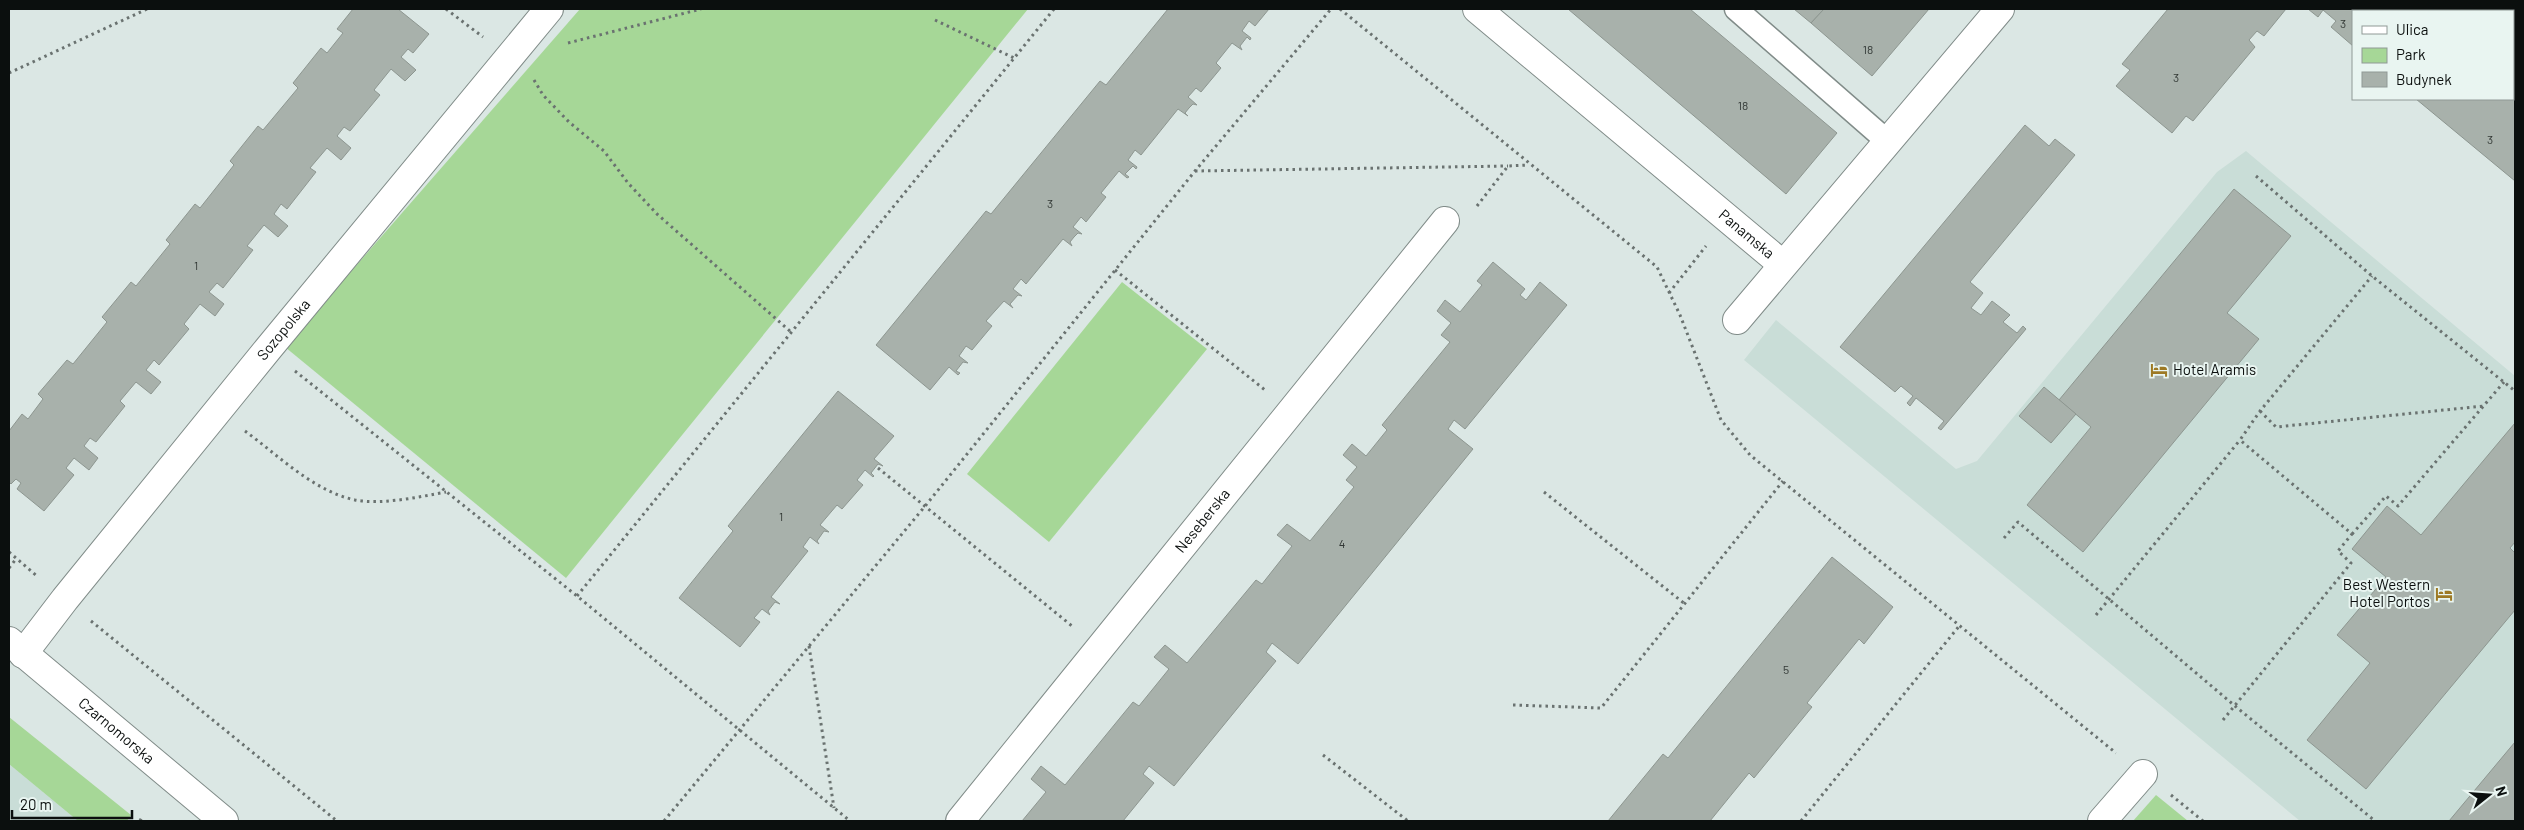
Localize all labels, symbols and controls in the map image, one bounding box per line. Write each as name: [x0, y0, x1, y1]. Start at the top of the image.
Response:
legend: [2352, 10, 2514, 100]
house number: 3: [2340, 16, 2346, 30]
text: Ulica: [2396, 20, 2428, 38]
house number: 18: [1863, 42, 1873, 56]
text: Park: [2396, 45, 2426, 63]
house number: 3: [2173, 70, 2179, 84]
text: Budynek: [2396, 70, 2452, 88]
house number: 18: [1738, 98, 1748, 112]
house number: 3: [2487, 132, 2493, 146]
house number: 3: [1047, 196, 1053, 210]
street label: Panamska: [1715, 205, 1778, 262]
house number: 1: [194, 258, 198, 272]
street label: Sozopolska: [253, 295, 313, 364]
hotel icon: Hotel Aramis: [2149, 360, 2169, 380]
place label: Hotel Aramis: [2173, 360, 2256, 378]
street label: Neseberska: [1171, 485, 1233, 556]
house number: 1: [779, 509, 783, 523]
house number: 4: [1339, 536, 1345, 550]
place label: Best Western Hotel Portos: [2343, 575, 2430, 610]
hotel icon: Best Western Hotel Portos: [2434, 584, 2454, 604]
house number: 5: [1783, 662, 1789, 676]
street label: Czarnomorska: [75, 693, 159, 767]
north arrow: [2464, 770, 2514, 820]
text: N: [2492, 784, 2511, 798]
scale bar: [12, 788, 132, 820]
text: 20 m: [20, 795, 52, 813]

